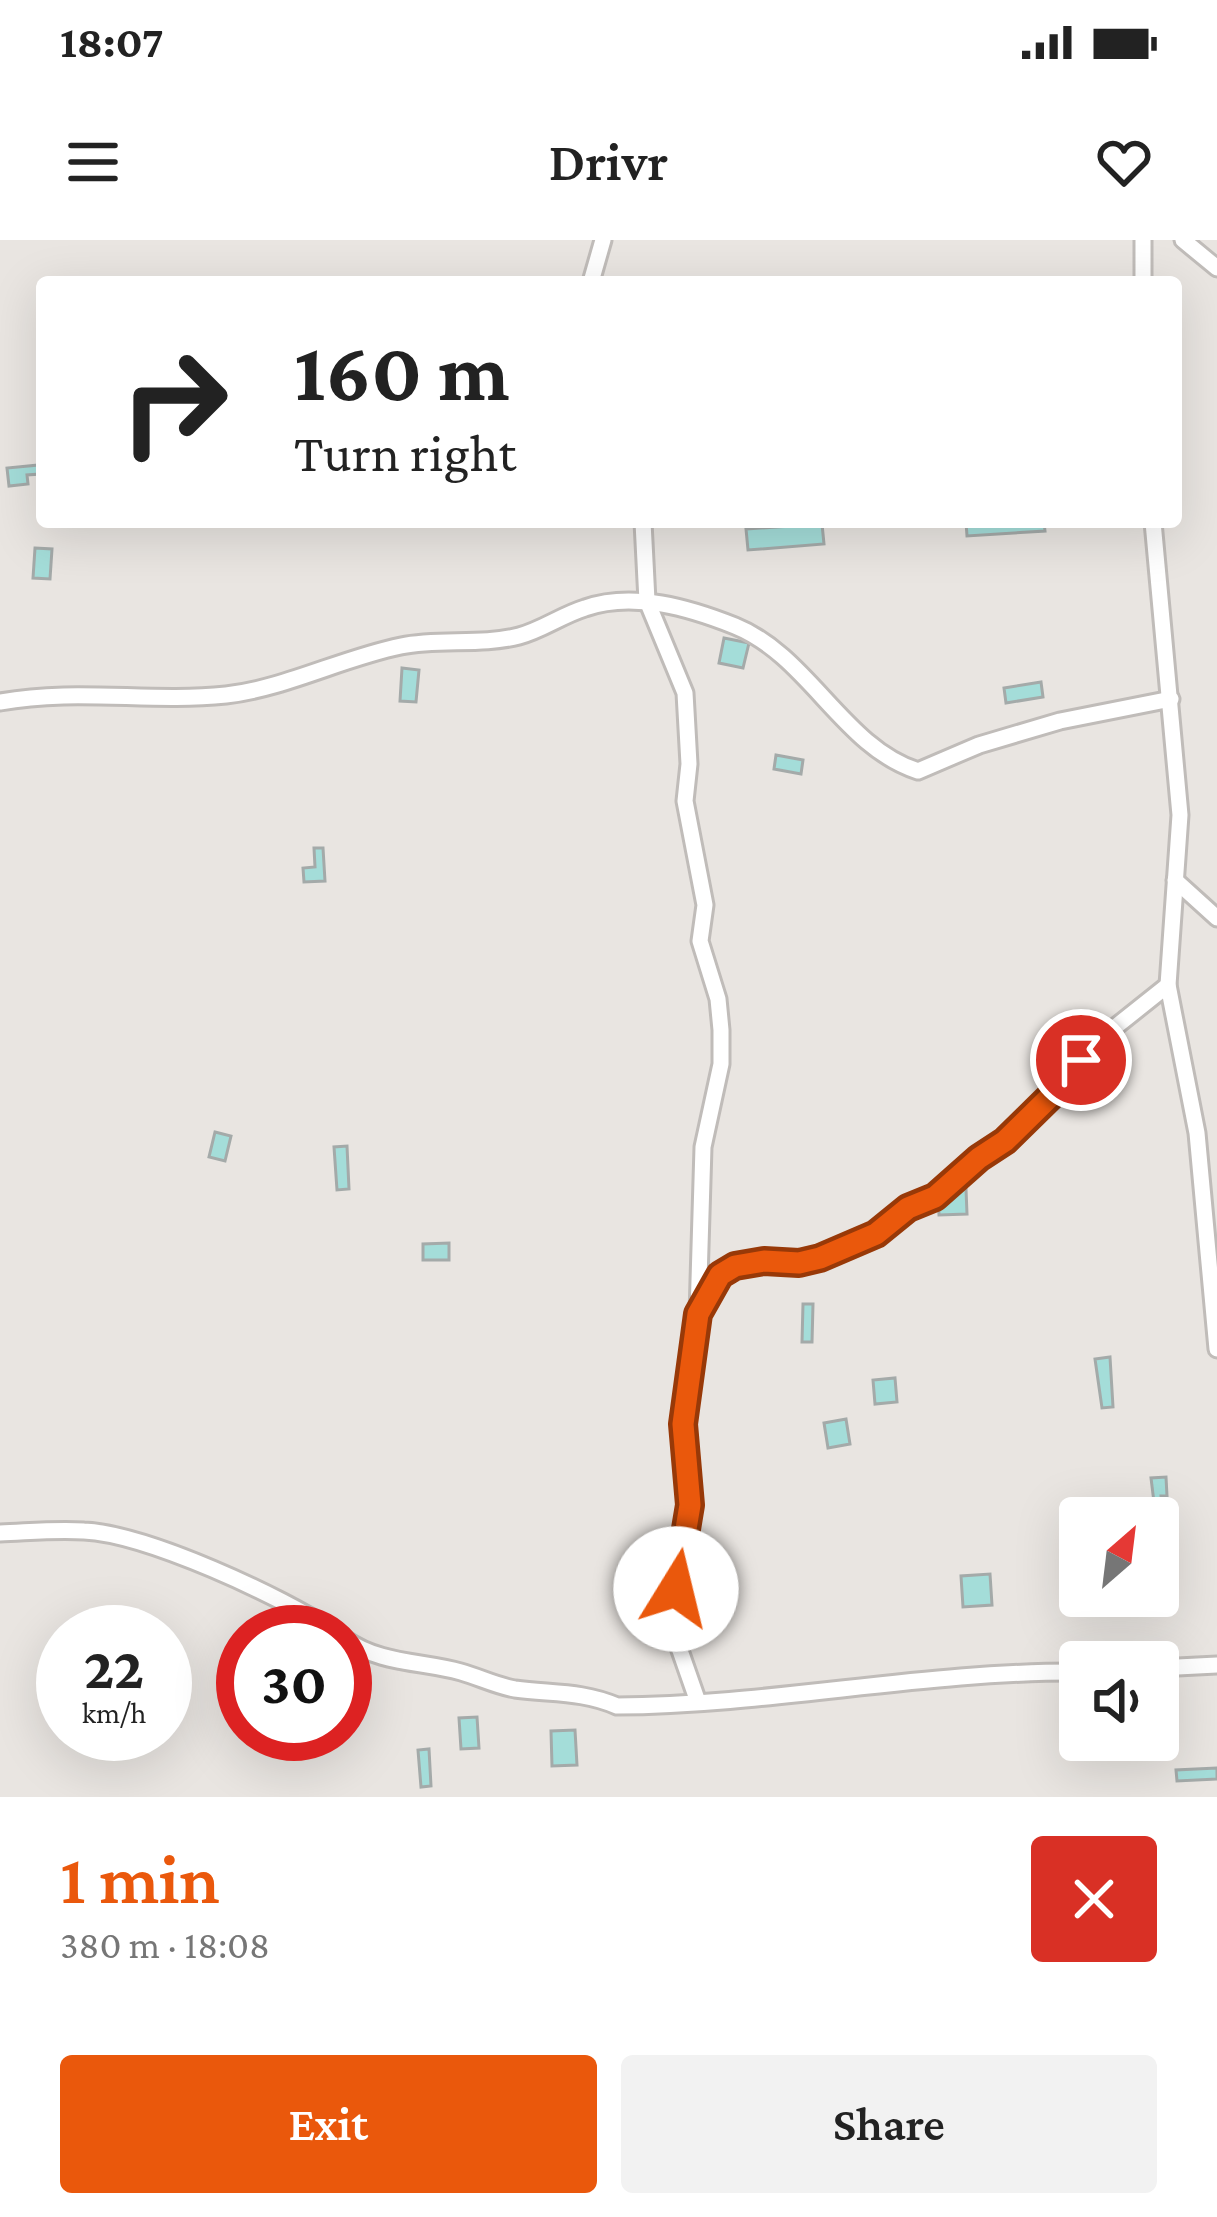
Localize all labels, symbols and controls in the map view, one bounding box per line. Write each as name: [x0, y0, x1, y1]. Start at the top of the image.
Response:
text: 18:07: [60, 17, 164, 67]
icon: menu: [60, 129, 126, 195]
icon: heart: [1091, 129, 1157, 195]
text: Drivr: [549, 132, 668, 192]
icon: right: [96, 324, 252, 480]
text: 160 m: [294, 325, 510, 418]
text: Turn right: [294, 423, 516, 483]
pin: [1030, 1009, 1132, 1111]
icon: arrive: [1048, 1027, 1114, 1093]
north arrow: [1059, 1497, 1179, 1617]
map controls: [1059, 1497, 1179, 1761]
position arrow: [613, 1526, 739, 1652]
speed limit sign: 30: [216, 1605, 372, 1761]
text: 22: [84, 1634, 144, 1701]
button: sound: [1059, 1641, 1179, 1761]
text: km/h: [82, 1696, 146, 1729]
button: close: [1031, 1836, 1157, 1962]
text: 1 min: [60, 1838, 220, 1918]
text: 380 m · 18:08: [60, 1923, 270, 1966]
button: Exit: [60, 2055, 597, 2193]
button: Share: [621, 2055, 1157, 2193]

